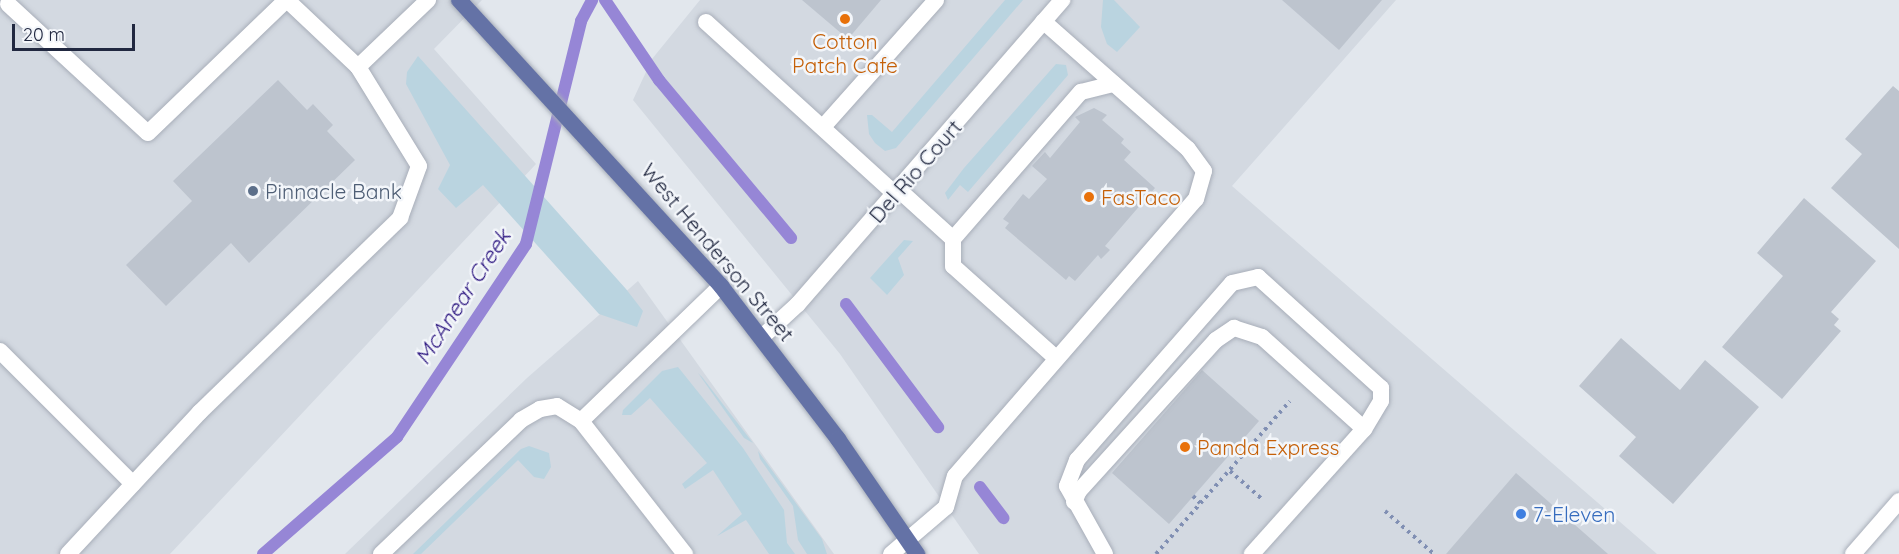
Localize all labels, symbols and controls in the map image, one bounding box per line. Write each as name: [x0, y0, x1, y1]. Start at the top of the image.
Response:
scale bar: [15, 12, 138, 50]
marker: Cotton Patch Cafe: [838, 12, 852, 26]
text: 20 m: [23, 23, 65, 46]
place label: Cotton Patch Cafe: [792, 28, 898, 78]
street label: Del Rio Court: [863, 114, 967, 228]
street label: West Henderson Street: [636, 158, 800, 346]
place label: Pinnacle Bank: [265, 178, 402, 204]
marker: Pinnacle Bank: [246, 184, 260, 198]
place label: FasTaco: [1101, 184, 1181, 210]
marker: FasTaco: [1082, 190, 1096, 204]
water label: McAnear Creek: [409, 224, 517, 370]
place label: Panda Express: [1197, 434, 1339, 460]
marker: Panda Express: [1178, 440, 1192, 454]
place label: 7-Eleven: [1533, 501, 1615, 527]
marker: 7-Eleven: [1514, 507, 1528, 521]

